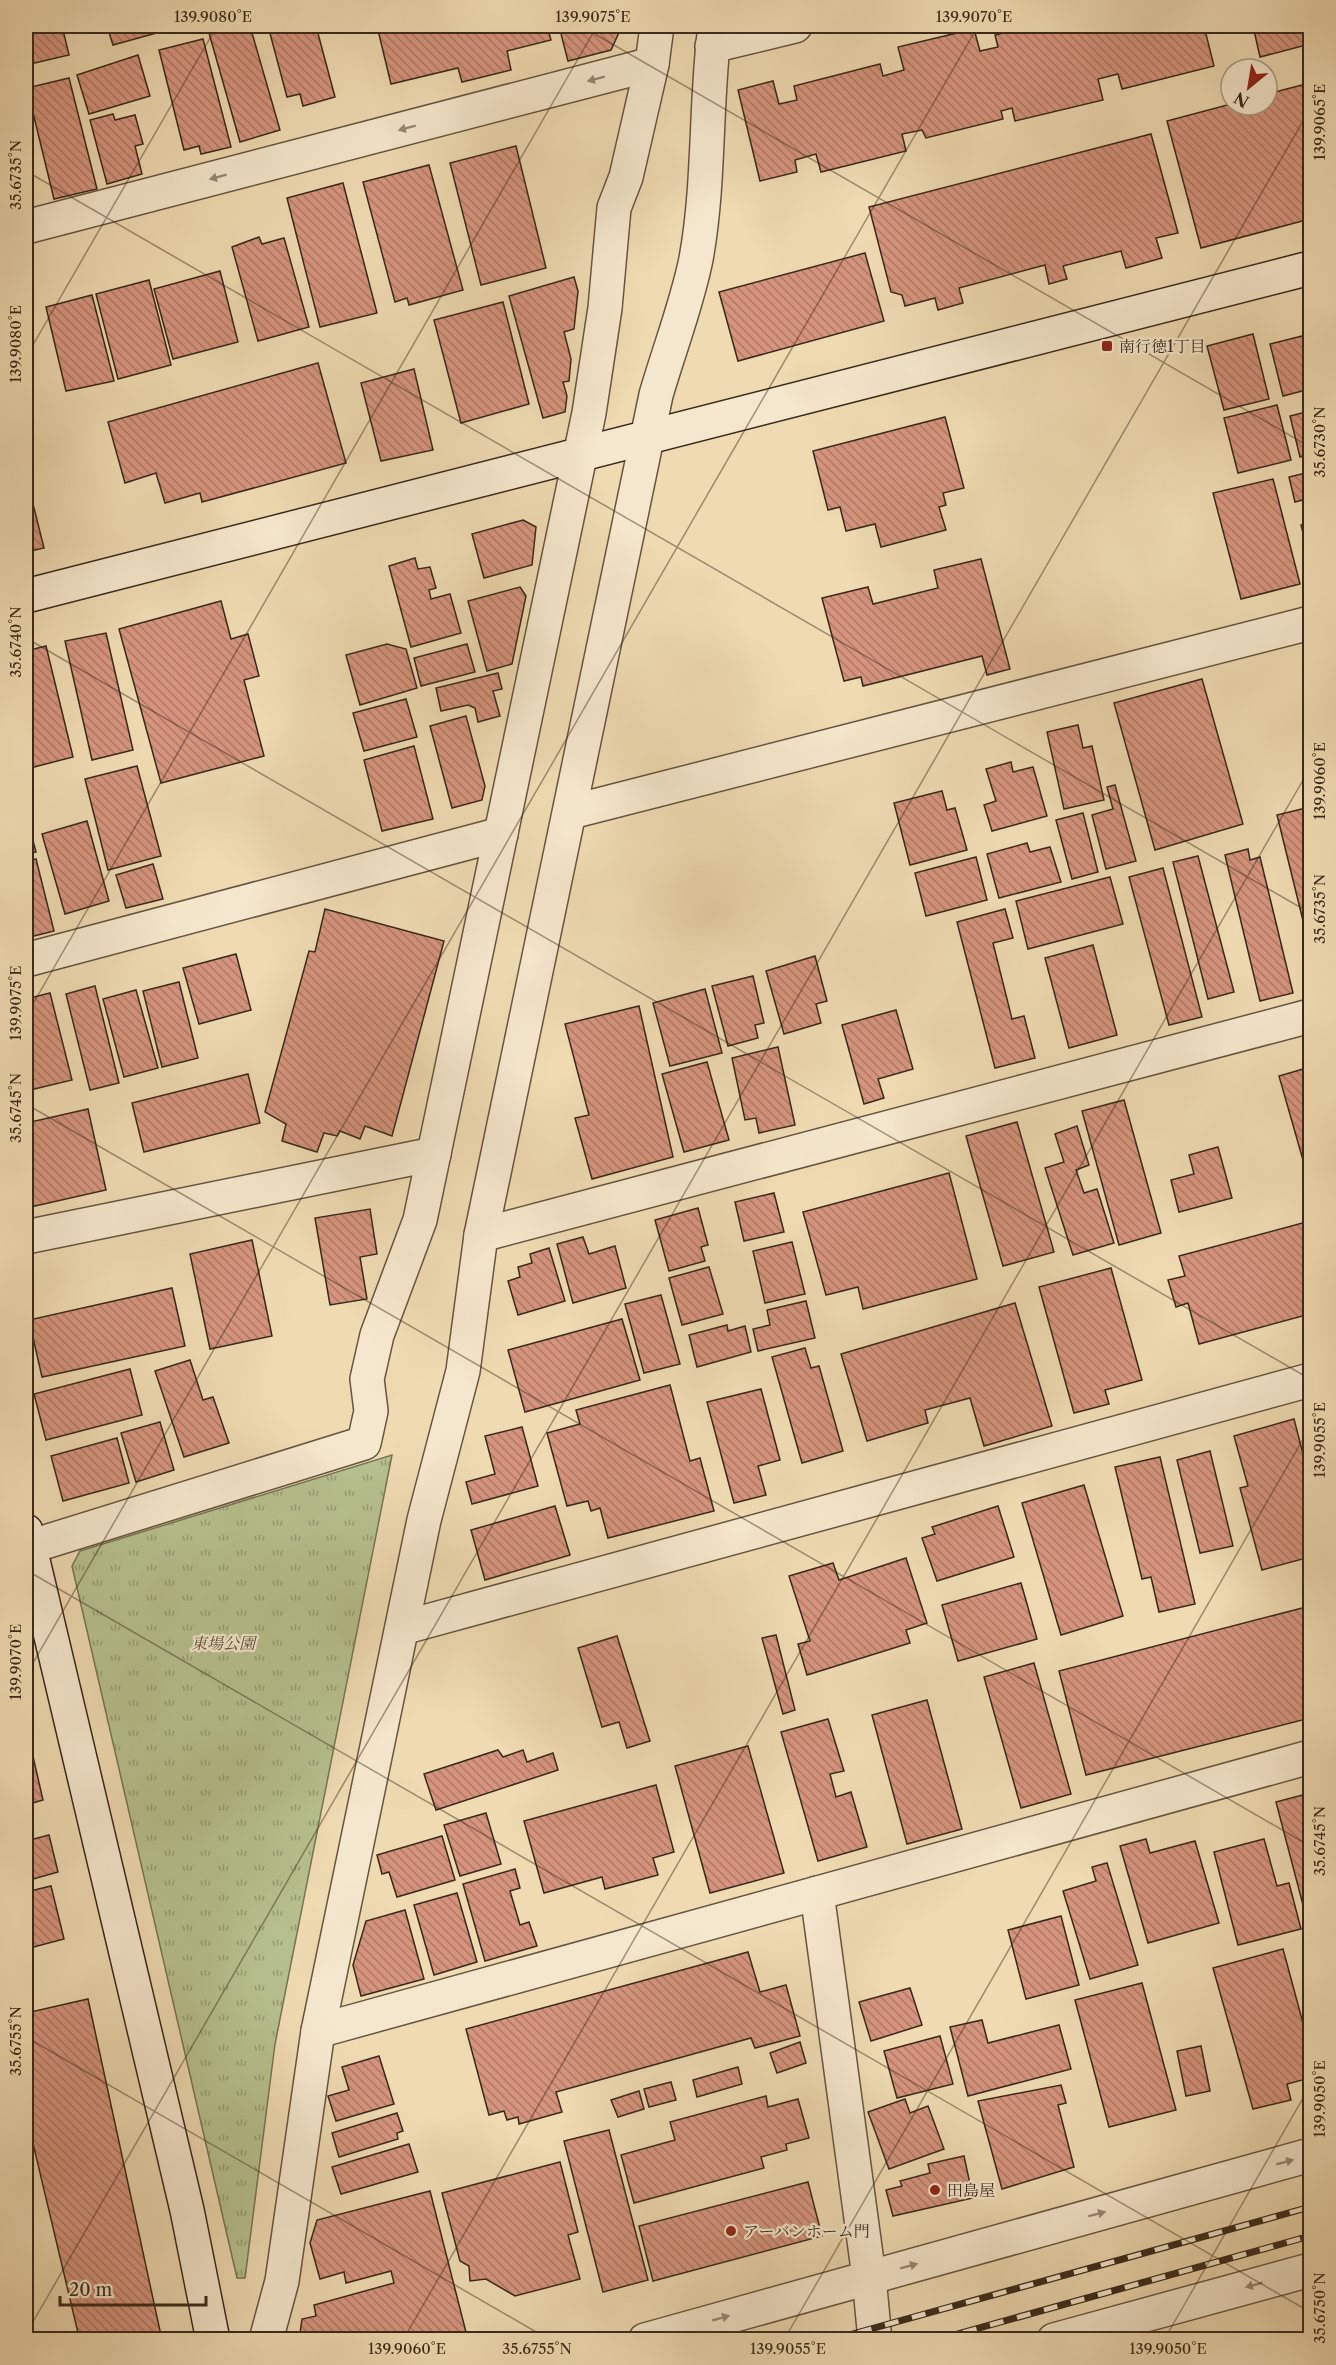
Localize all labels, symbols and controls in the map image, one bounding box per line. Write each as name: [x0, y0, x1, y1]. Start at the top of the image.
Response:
text: 139.9080°E: [174, 7, 252, 26]
text: 139.9075°E: [555, 7, 631, 26]
text: 139.9070°E: [936, 7, 1012, 26]
north arrow: [1219, 57, 1279, 117]
one-way arrow: [586, 74, 605, 84]
text: 139.9065°E: [1310, 84, 1329, 160]
text: N: [1230, 88, 1253, 112]
one-way arrow: [398, 123, 416, 133]
text: 35.6735°N: [6, 140, 25, 210]
one-way arrow: [209, 172, 227, 182]
text: 139.9080°E: [6, 305, 25, 383]
place label: 南行徳1丁目: [1119, 336, 1206, 356]
marker: 南行徳1丁目: [1100, 339, 1114, 353]
text: 35.6730°N: [1310, 406, 1329, 478]
text: 35.6740°N: [6, 606, 25, 678]
text: 139.9060°E: [1310, 742, 1329, 820]
text: 35.6735°N: [1310, 874, 1329, 944]
text: 139.9075°E: [6, 965, 25, 1041]
text: 35.6745°N: [6, 1073, 25, 1143]
text: 139.9055°E: [1310, 1402, 1329, 1478]
text: 139.9070°E: [6, 1624, 25, 1700]
park label: 東場公園: [191, 1633, 258, 1653]
text: 35.6745°N: [1310, 1806, 1329, 1876]
text: 35.6755°N: [6, 2006, 25, 2076]
text: 139.9050°E: [1310, 2060, 1329, 2138]
one-way arrow: [1276, 2157, 1294, 2166]
place label: 田島屋: [947, 2180, 995, 2200]
marker: 田島屋: [928, 2183, 942, 2197]
one-way arrow: [1088, 2209, 1106, 2218]
place label: アーバンホーム門: [743, 2221, 870, 2241]
marker: アーバンホーム門: [724, 2224, 738, 2238]
one-way arrow: [900, 2260, 918, 2270]
scale bar: [60, 2269, 206, 2307]
text: 35.6750°N: [1310, 2272, 1329, 2344]
text: 20 m: [69, 2279, 113, 2301]
one-way arrow: [1245, 2281, 1263, 2291]
one-way arrow: [712, 2313, 730, 2322]
text: 139.9060°E: [368, 2339, 446, 2358]
text: 35.6755°N: [502, 2339, 572, 2358]
text: 139.9055°E: [750, 2339, 826, 2358]
text: 139.9050°E: [1129, 2339, 1207, 2358]

